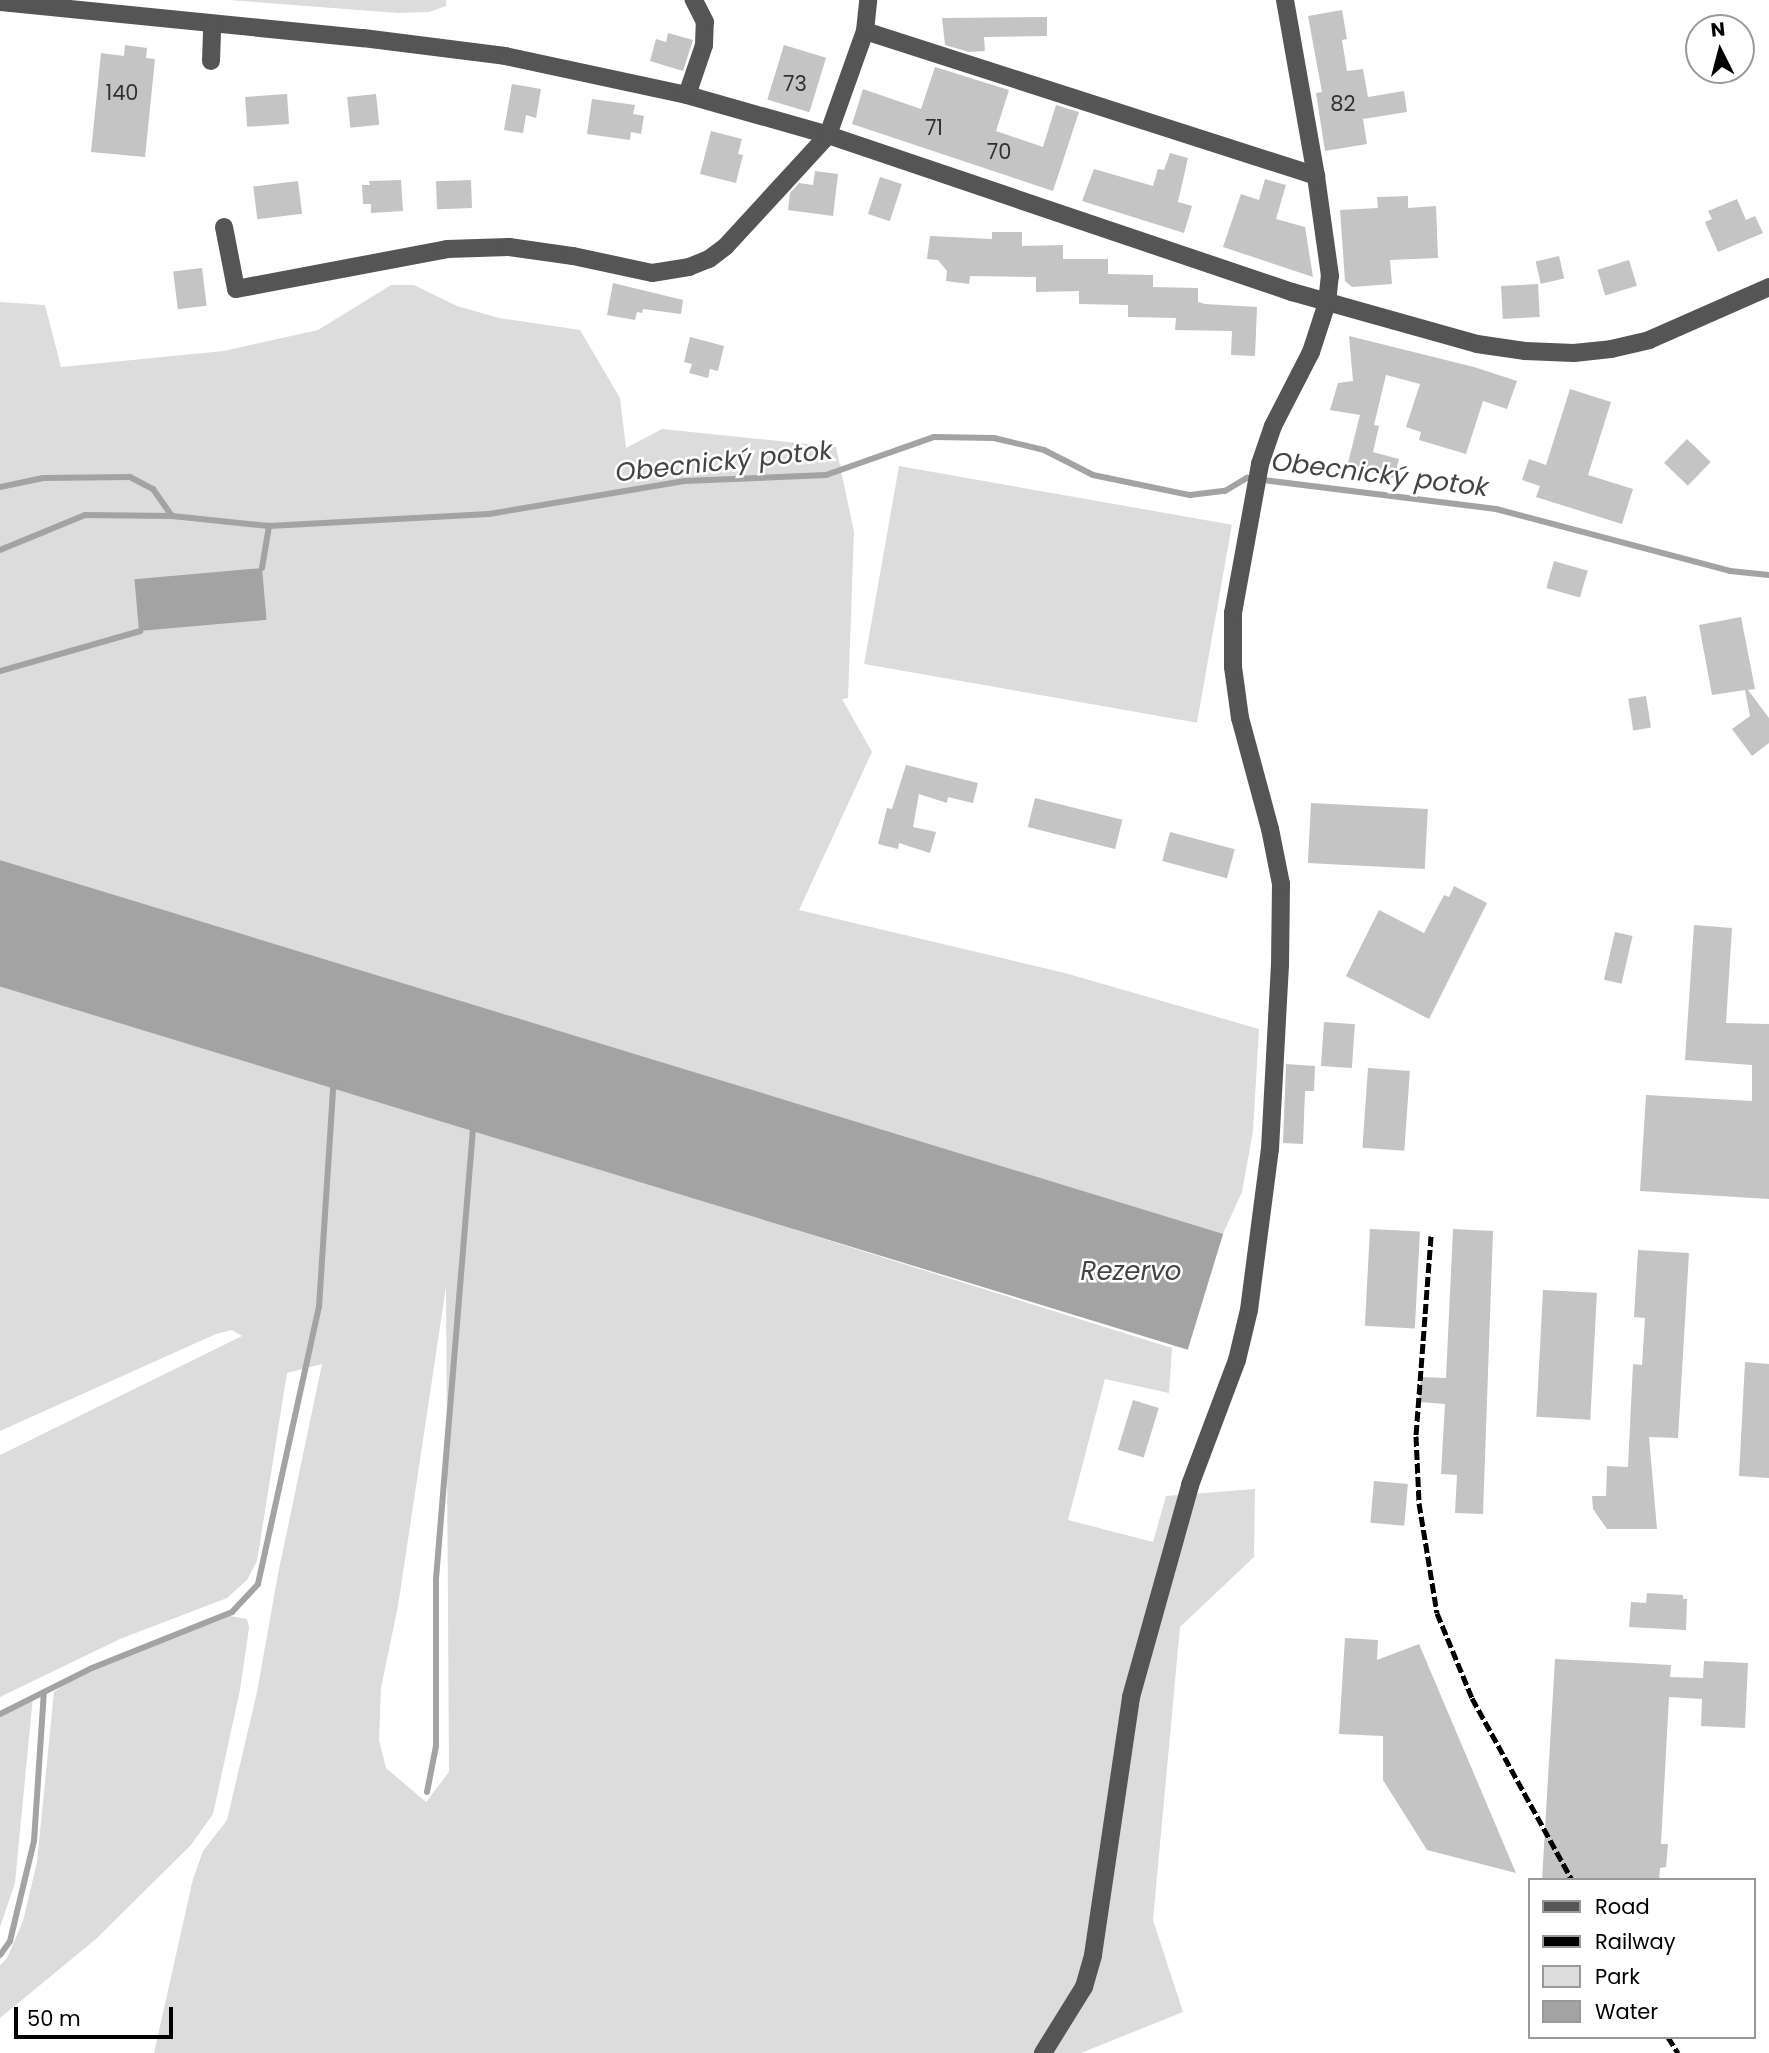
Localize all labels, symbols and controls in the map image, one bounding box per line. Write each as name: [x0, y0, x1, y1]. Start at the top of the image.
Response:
north arrow: [1685, 14, 1755, 84]
text: N: [1709, 15, 1726, 44]
house number: 73: [783, 71, 807, 97]
house number: 140: [105, 80, 139, 106]
house number: 82: [1330, 91, 1356, 117]
house number: 71: [925, 115, 943, 141]
house number: 70: [987, 139, 1011, 165]
water label: Obecnický potok: [614, 435, 834, 489]
water label: Obecnický potok: [1270, 446, 1490, 504]
water label: Rezervo: [1081, 1256, 1181, 1288]
legend: [1528, 1878, 1755, 2039]
text: Road: [1595, 1892, 1650, 1921]
text: Railway: [1595, 1927, 1676, 1956]
text: Park: [1595, 1962, 1640, 1991]
scale bar: [18, 1994, 177, 2038]
text: Water: [1595, 1997, 1658, 2026]
text: 50 m: [27, 2004, 81, 2033]

